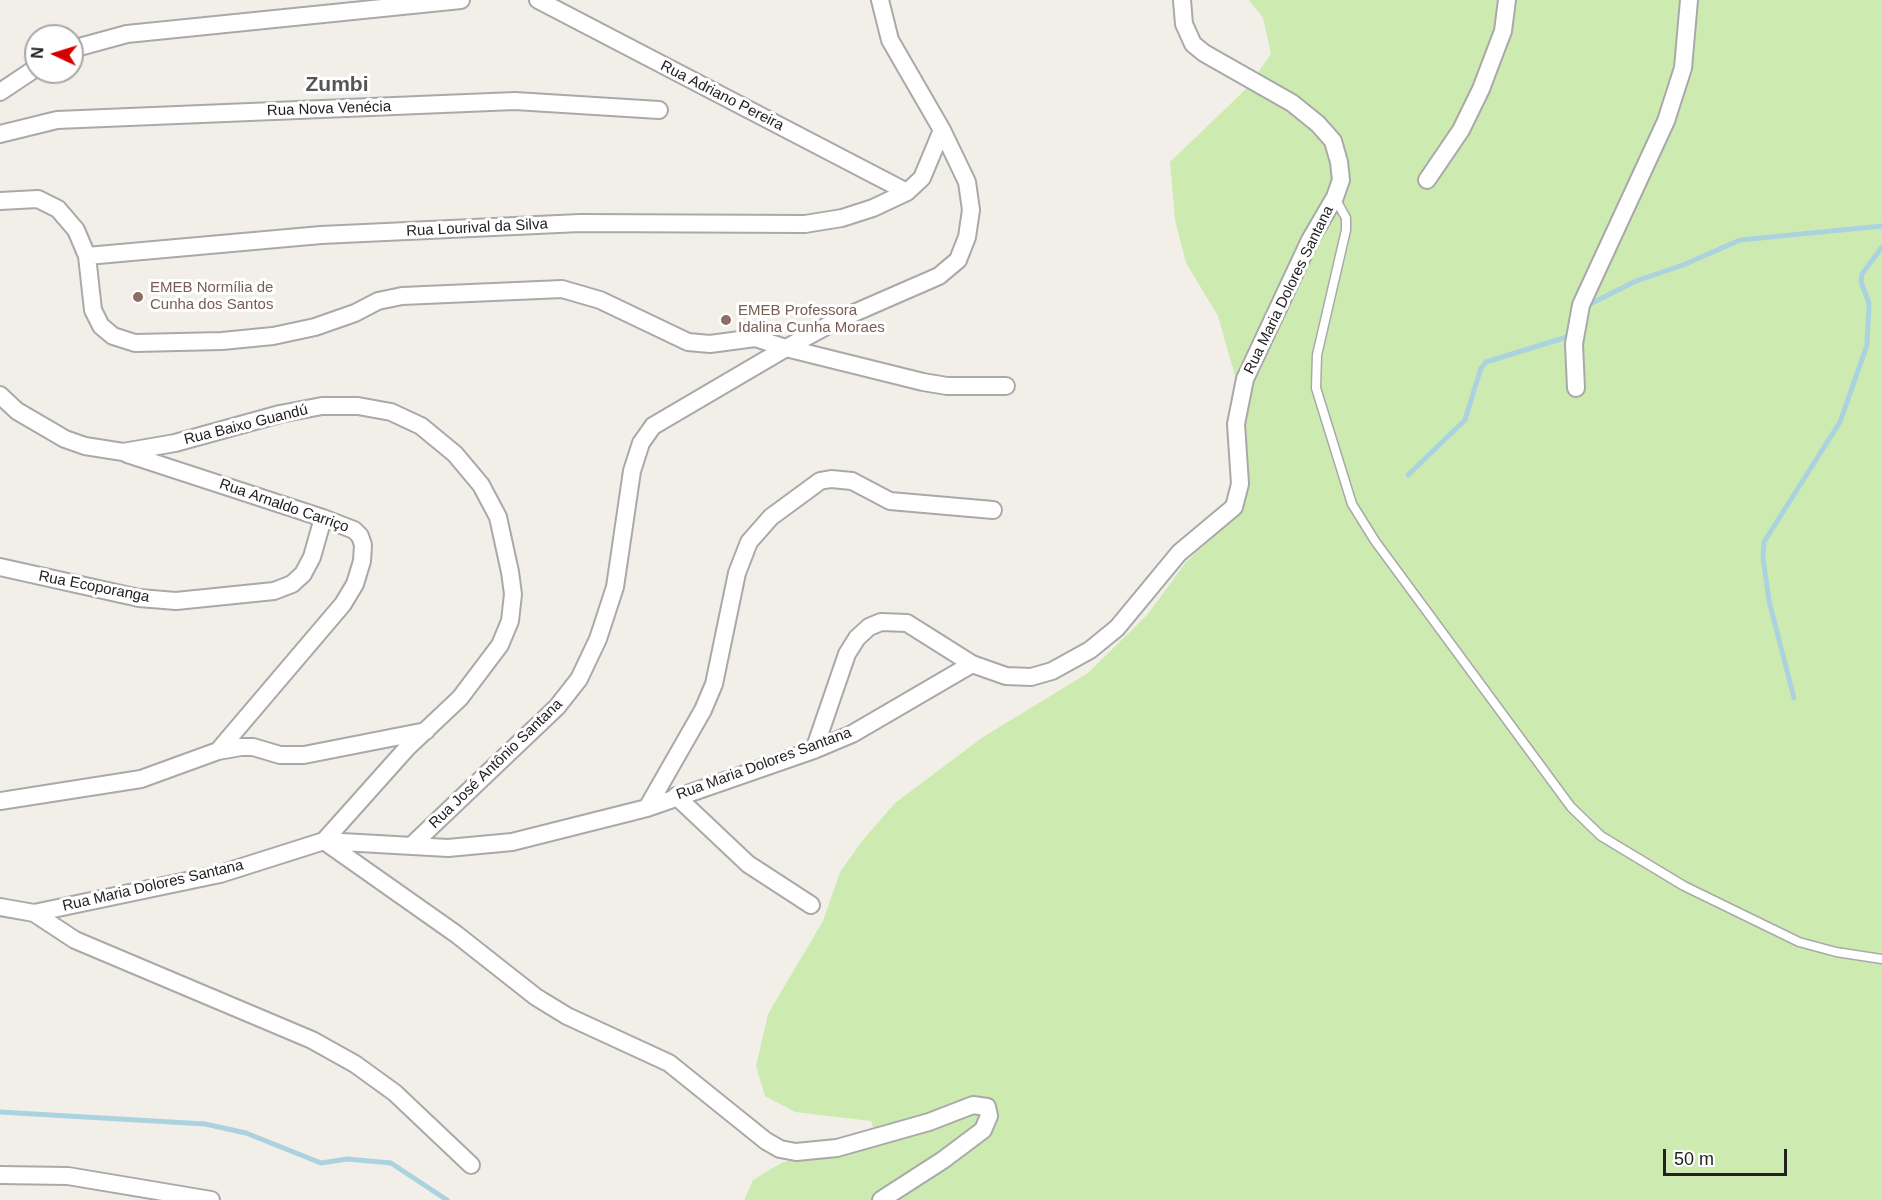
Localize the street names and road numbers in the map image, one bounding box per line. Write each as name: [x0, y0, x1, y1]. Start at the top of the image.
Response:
street label: Rua Adriano Pereira: [657, 57, 787, 135]
street label: Rua Nova Venécia: [267, 98, 391, 120]
street label: Rua Maria Dolores Santana: [1240, 203, 1338, 377]
street label: Rua Lourival da Silva: [406, 215, 548, 241]
street label: Rua Baixo Guandú: [182, 401, 310, 449]
street label: Rua Arnaldo Carriço: [217, 475, 351, 537]
street label: Rua Ecoporanga: [37, 567, 151, 607]
street label: Rua José Antônio Santana: [426, 696, 566, 832]
street label: Rua Maria Dolores Santana: [674, 724, 854, 804]
street label: Rua Maria Dolores Santana: [61, 856, 245, 916]

